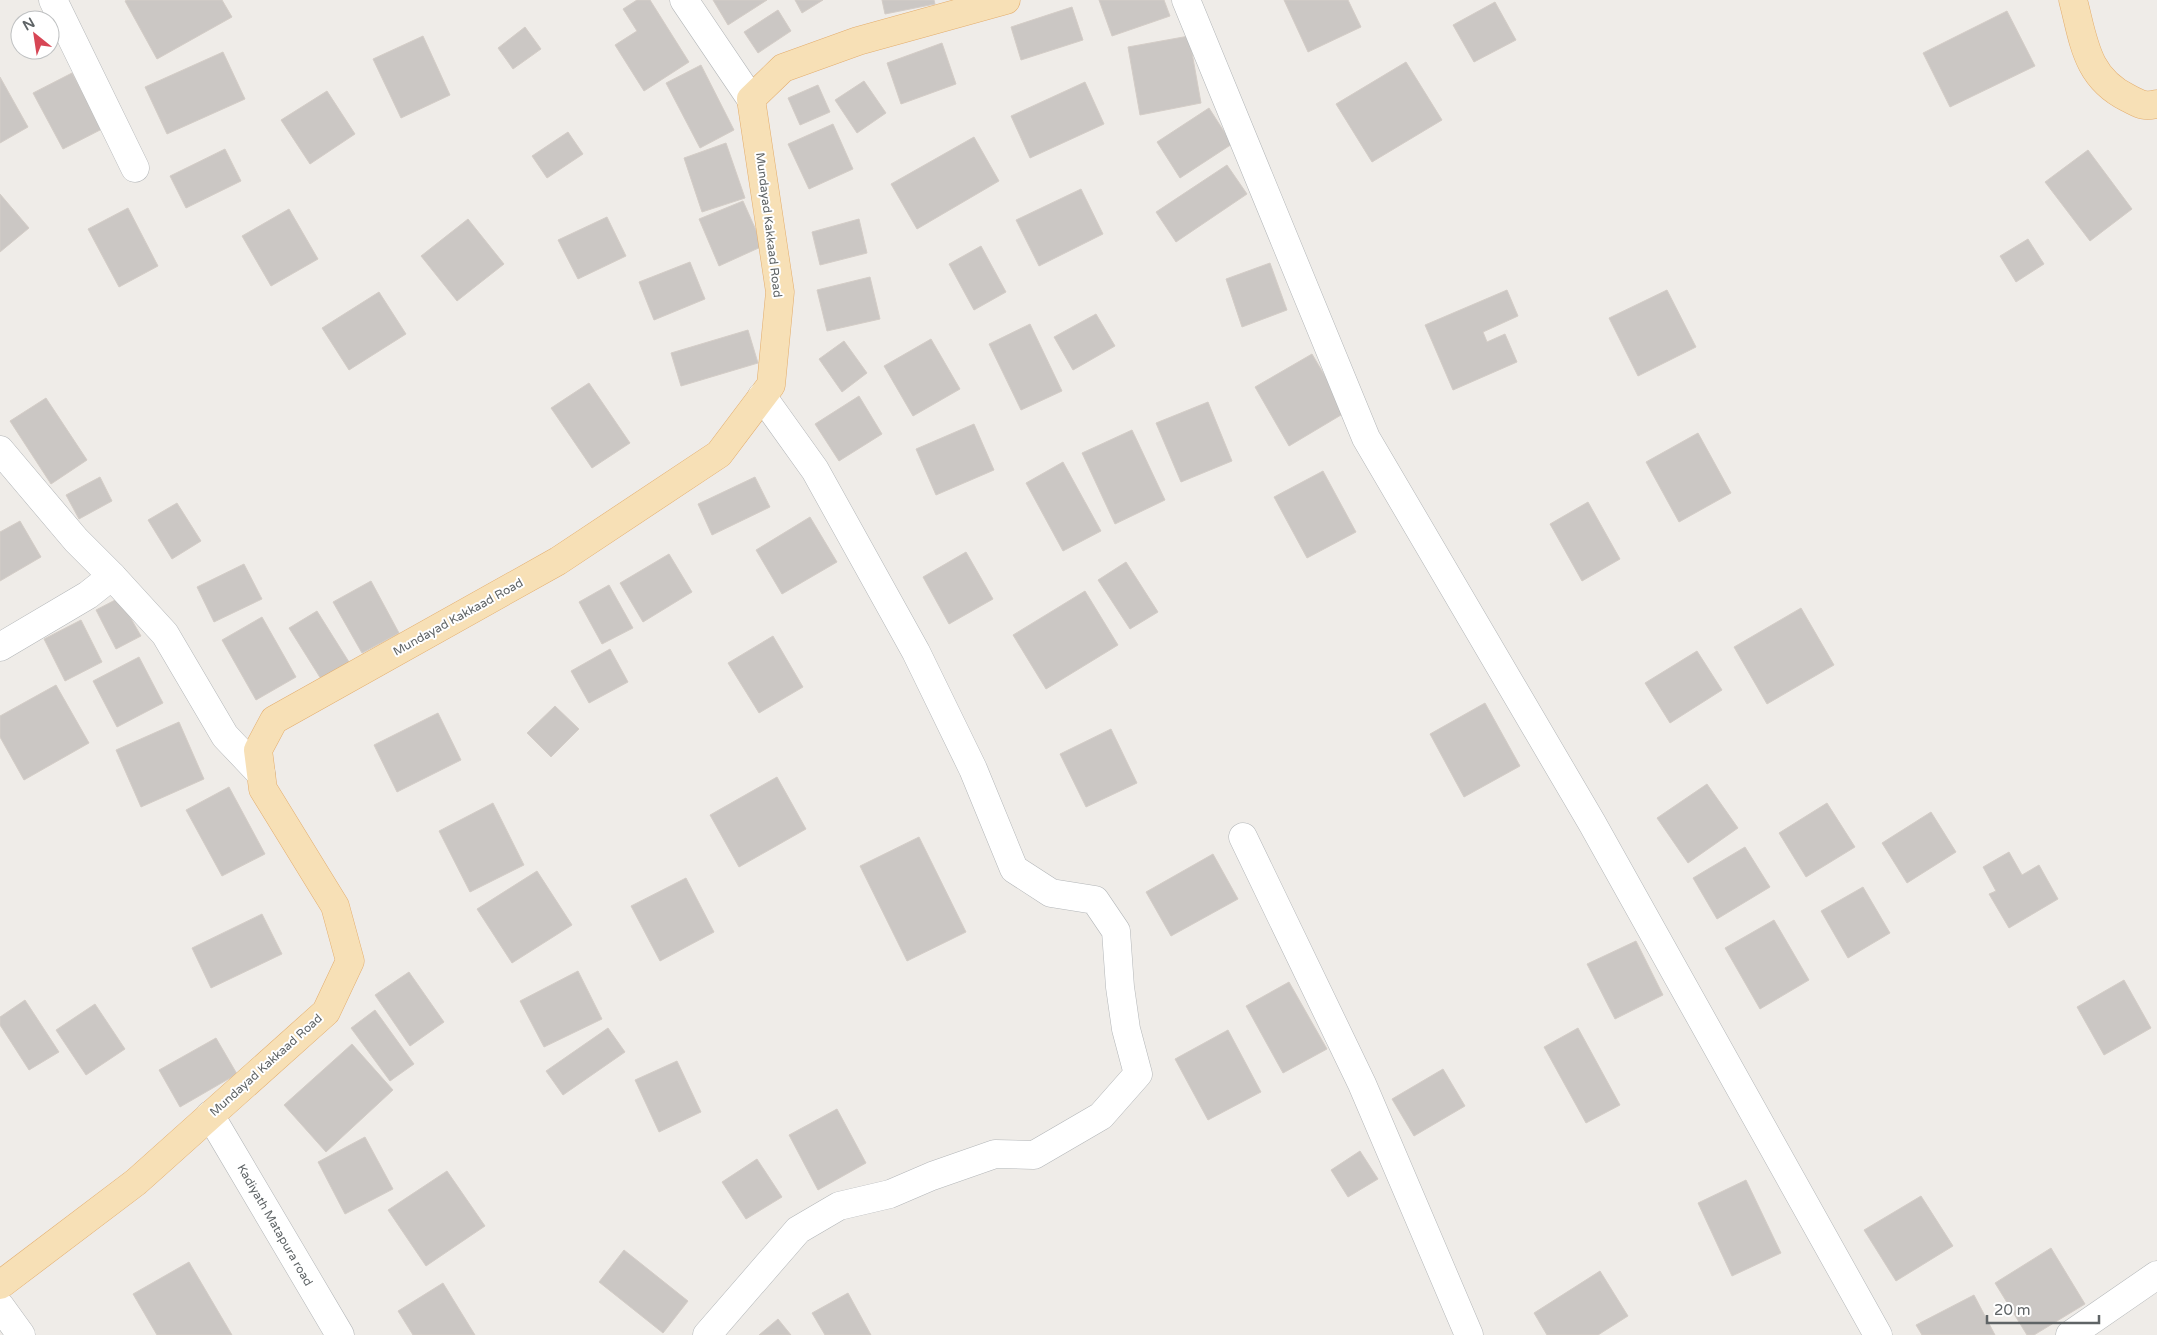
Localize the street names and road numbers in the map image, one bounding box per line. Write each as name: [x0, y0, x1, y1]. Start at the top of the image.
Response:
street label: Mundayad Kakkaad Road: [753, 152, 785, 298]
street label: Mundayad Kakkaad Road: [391, 575, 525, 659]
street label: Mundayad Kakkaad Road: [207, 1011, 325, 1119]
street label: Kadiyath Matapura road: [234, 1162, 316, 1288]

